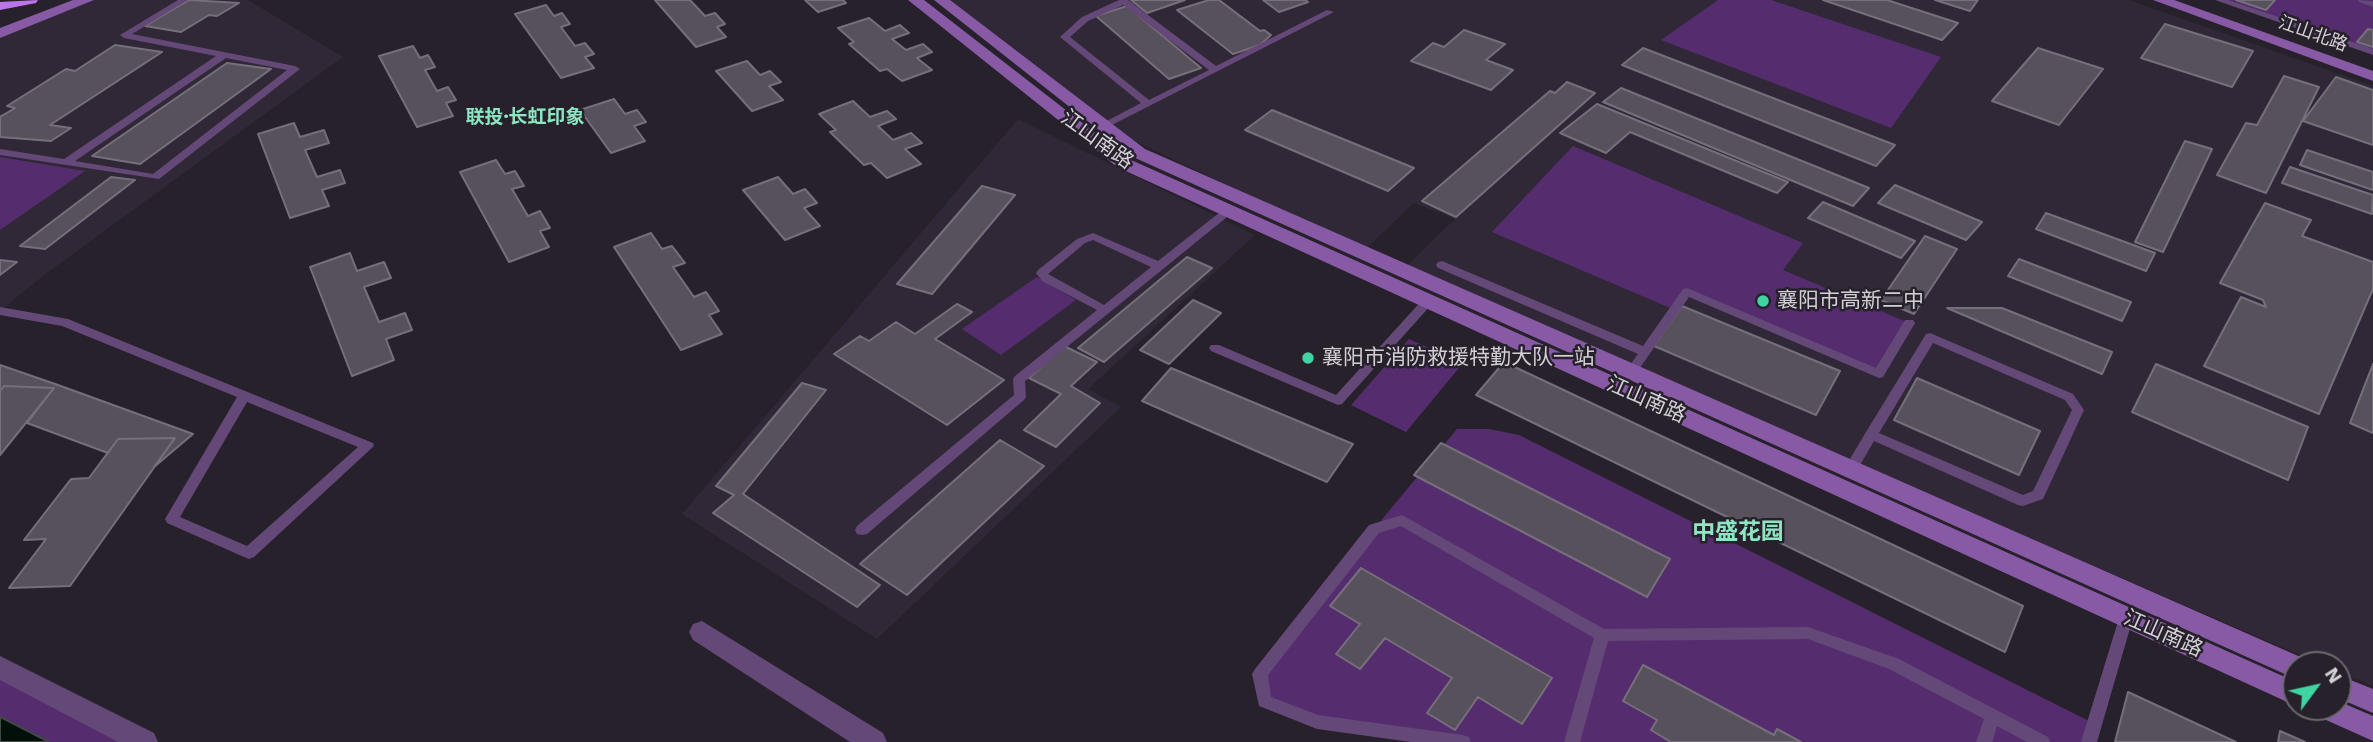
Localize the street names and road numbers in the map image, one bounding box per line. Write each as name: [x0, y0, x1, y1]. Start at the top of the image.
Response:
street label: 江山北路: [2275, 12, 2351, 56]
street label: 江山南路: [1056, 105, 1138, 175]
street label: 江山南路: [1603, 371, 1689, 429]
street label: 江山南路: [2120, 605, 2206, 663]

